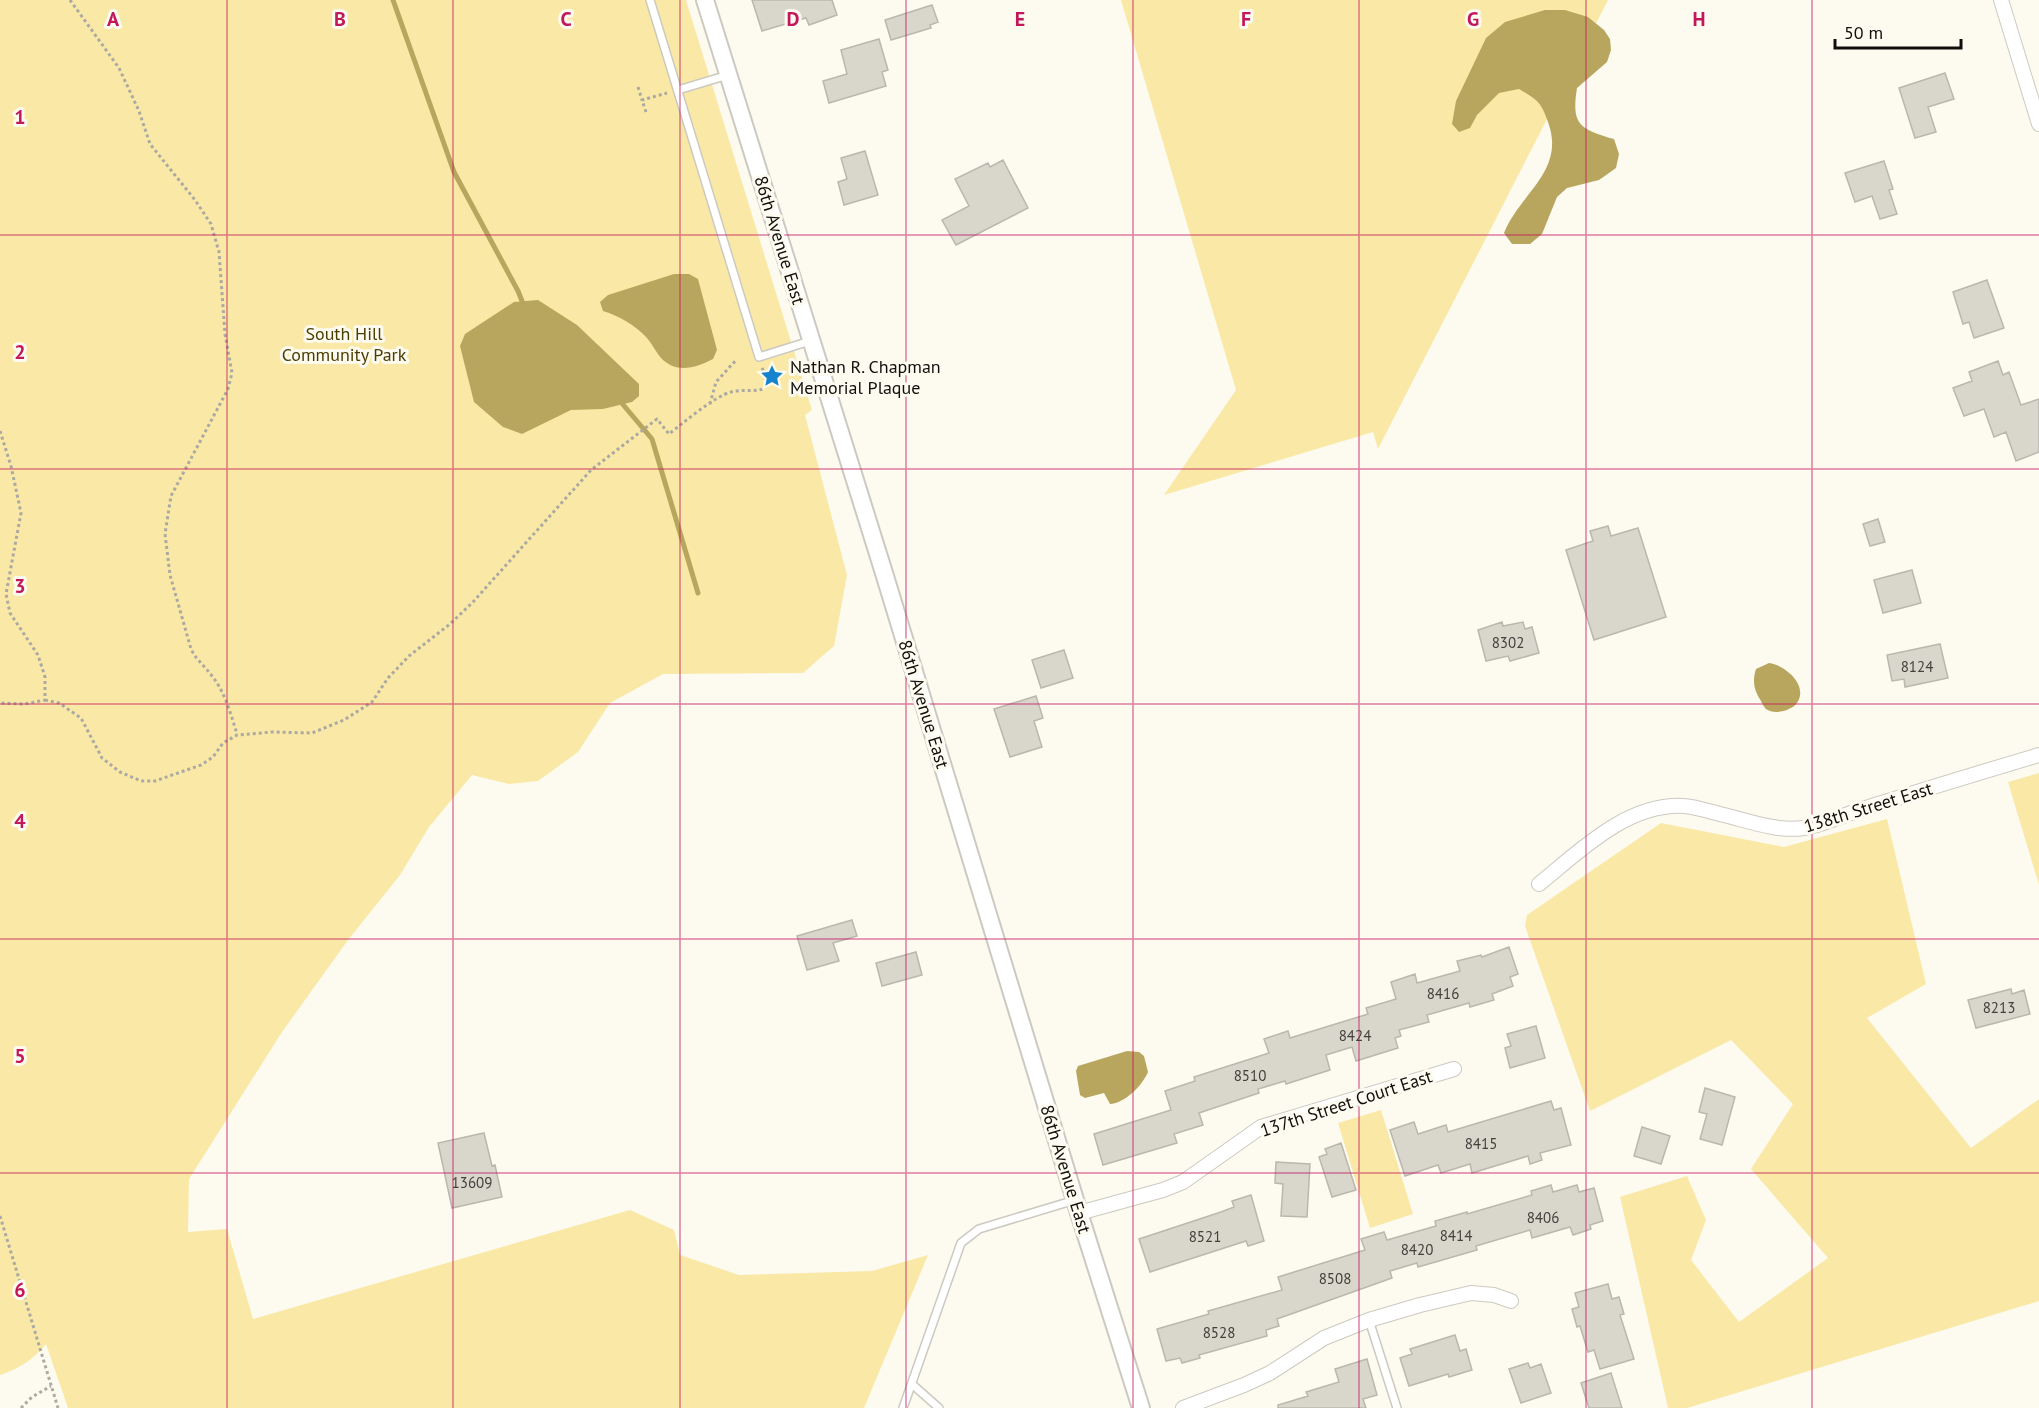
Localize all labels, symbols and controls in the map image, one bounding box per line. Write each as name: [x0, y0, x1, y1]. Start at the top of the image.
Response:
text: A: [107, 6, 120, 32]
text: B: [334, 6, 346, 32]
text: C: [560, 6, 572, 32]
text: D: [787, 6, 800, 32]
text: E: [1015, 6, 1025, 32]
text: F: [1241, 6, 1251, 32]
text: G: [1467, 6, 1479, 32]
text: H: [1692, 6, 1706, 32]
scale bar: [1835, 12, 1961, 50]
text: 50 m: [1844, 21, 1883, 44]
text: 1: [14, 104, 26, 130]
street label: 86th Avenue East: [750, 173, 810, 307]
park label: South Hill Community Park: [282, 322, 407, 366]
text: 2: [14, 339, 26, 365]
place label: Nathan R. Chapman Memorial Plaque: [790, 355, 941, 399]
place icon: Nathan R. Chapman Memorial Plaque: [759, 363, 785, 389]
text: 3: [14, 573, 26, 599]
house number: 8302: [1492, 633, 1524, 652]
street label: 86th Avenue East: [894, 637, 954, 771]
house number: 8124: [1901, 657, 1933, 676]
street label: 138th Street East: [1801, 777, 1935, 837]
text: 4: [14, 808, 26, 834]
house number: 8416: [1427, 984, 1459, 1003]
house number: 8213: [1983, 998, 2015, 1017]
house number: 8424: [1339, 1026, 1371, 1045]
text: 5: [14, 1043, 26, 1069]
street label: 137th Street Court East: [1257, 1064, 1435, 1142]
house number: 8510: [1234, 1066, 1266, 1085]
street label: 86th Avenue East: [1036, 1102, 1096, 1236]
house number: 8415: [1465, 1134, 1497, 1153]
house number: 13609: [452, 1173, 492, 1192]
house number: 8406: [1527, 1208, 1559, 1227]
house number: 8414: [1440, 1226, 1472, 1245]
house number: 8521: [1189, 1227, 1221, 1246]
house number: 8420: [1401, 1240, 1433, 1259]
house number: 8508: [1319, 1269, 1351, 1288]
text: 6: [14, 1277, 26, 1303]
house number: 8528: [1203, 1323, 1235, 1342]

